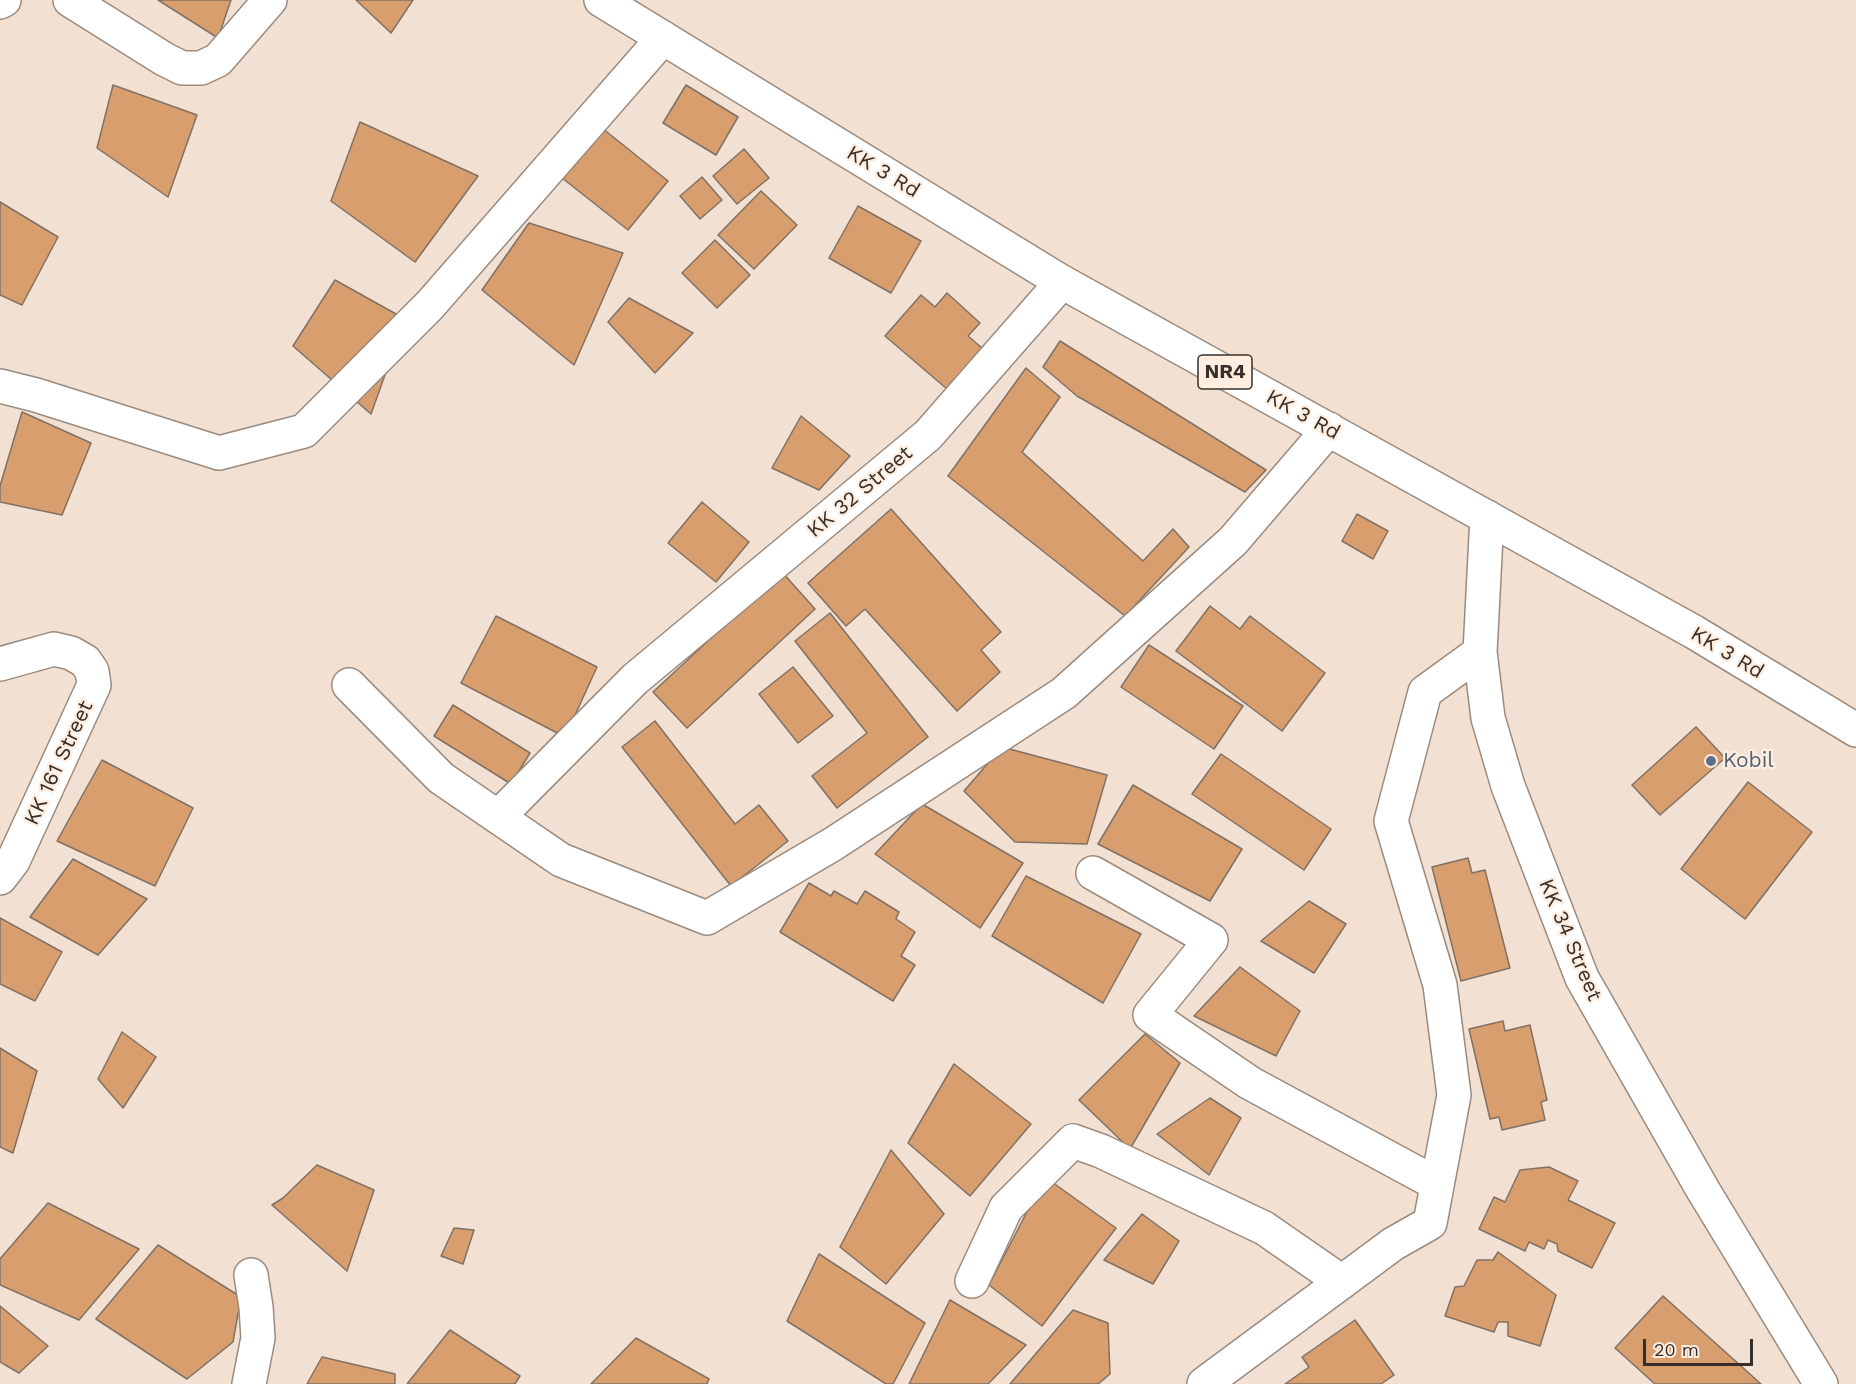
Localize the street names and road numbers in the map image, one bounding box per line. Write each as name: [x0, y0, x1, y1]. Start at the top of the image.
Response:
street label: KK 3 Rd: [842, 140, 924, 204]
road number: NR4: [1198, 355, 1252, 389]
street label: KK 3 Rd: [1262, 384, 1344, 446]
street label: KK 32 Street: [802, 441, 918, 543]
street label: KK 3 Rd: [1686, 621, 1768, 685]
street label: KK 161 Street: [19, 697, 99, 829]
street label: KK 34 Street: [1533, 875, 1607, 1005]

